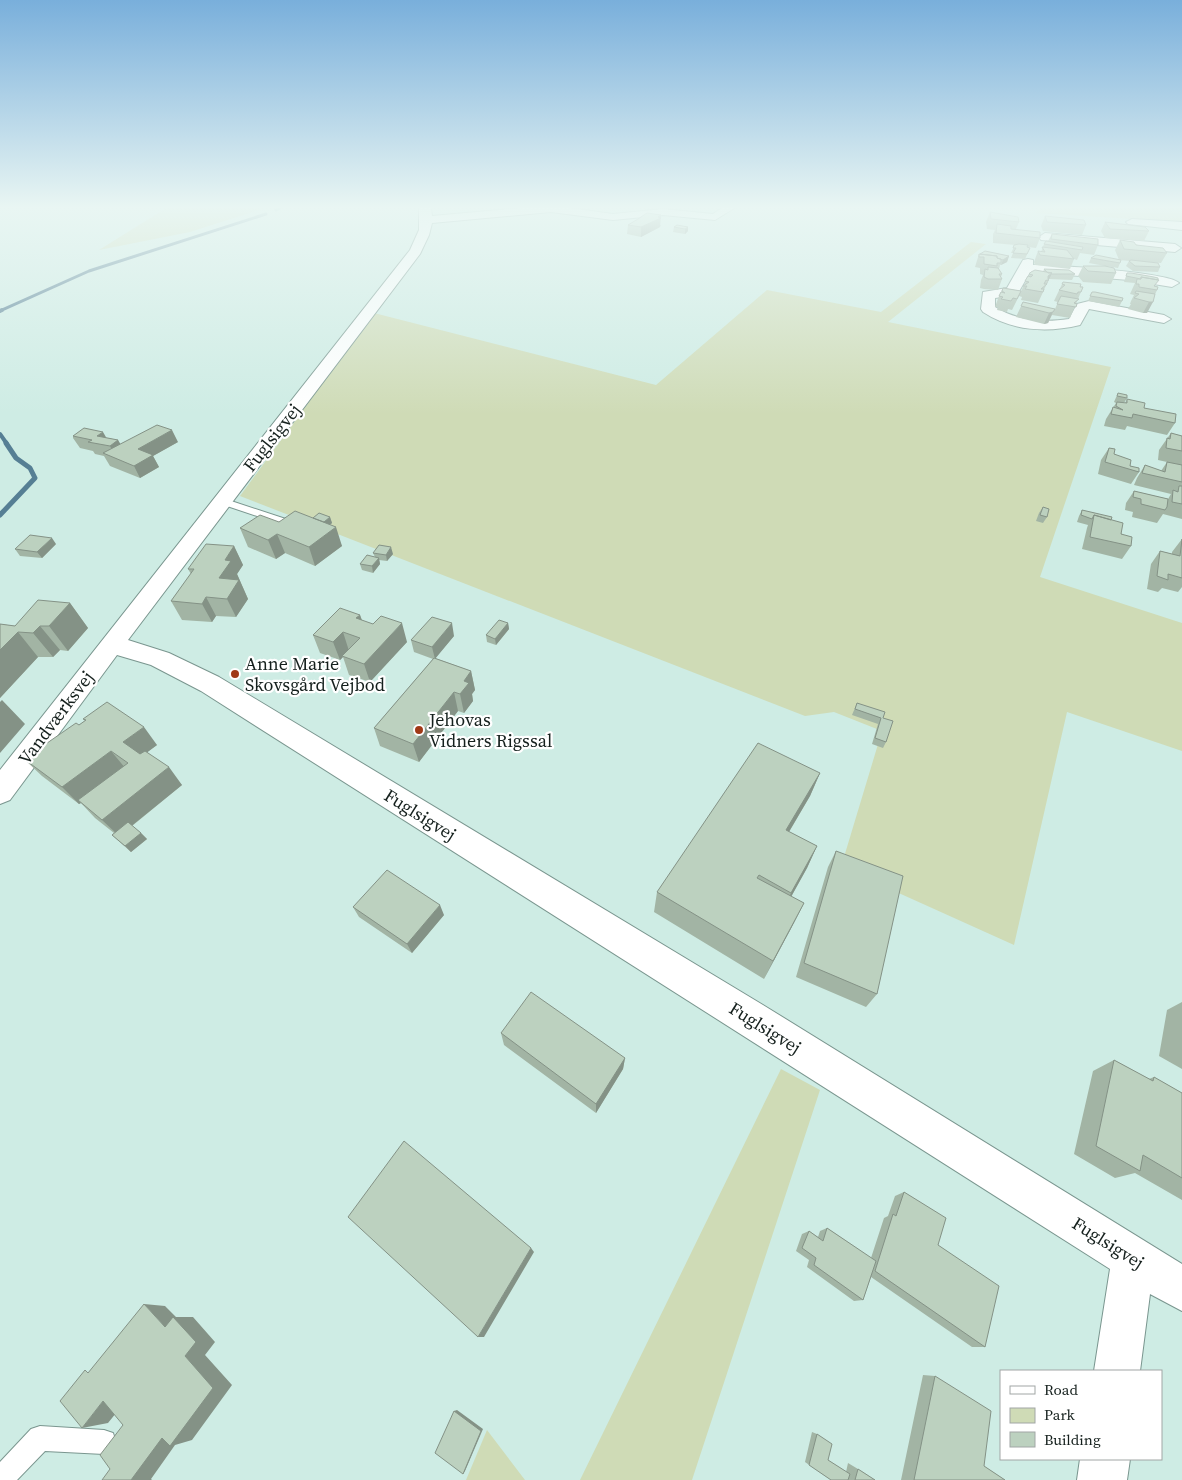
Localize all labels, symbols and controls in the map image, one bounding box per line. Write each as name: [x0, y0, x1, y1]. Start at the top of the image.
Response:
street label: Fuglsigvej: [237, 398, 306, 477]
place label: Anne Marie Skovsgård Vejbod: [245, 651, 385, 697]
street label: Vandværksvej: [12, 666, 99, 770]
marker: Anne Marie Skovsgård Vejbod: [229, 668, 241, 680]
place label: Jehovas Vidners Rigssal: [428, 707, 552, 753]
marker: Jehovas Vidners Rigssal: [413, 724, 425, 736]
street label: Fuglsigvej: [380, 783, 461, 846]
street label: Fuglsigvej: [725, 996, 806, 1059]
street label: Fuglsigvej: [1068, 1211, 1149, 1274]
legend: [1000, 1370, 1162, 1460]
text: Road: [1044, 1379, 1078, 1400]
text: Park: [1044, 1404, 1076, 1425]
text: Building: [1044, 1429, 1101, 1450]

